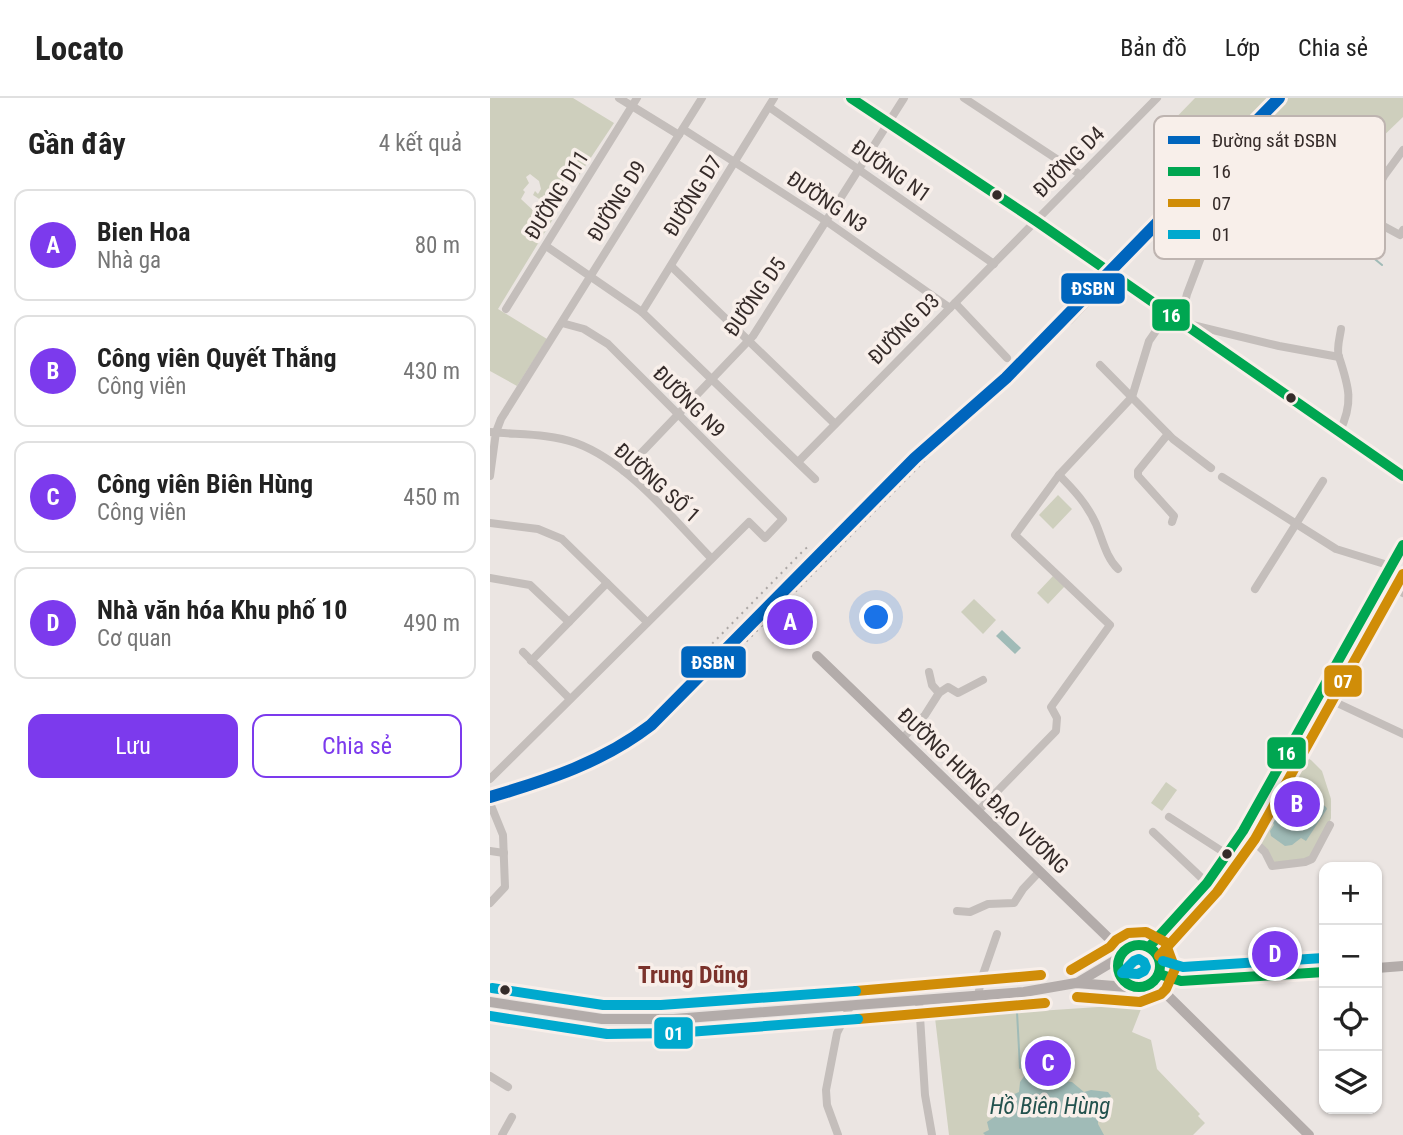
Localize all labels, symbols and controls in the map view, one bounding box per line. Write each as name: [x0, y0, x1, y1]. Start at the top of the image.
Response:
text: Locato: [35, 29, 124, 68]
text: Bản đồ: [1120, 34, 1187, 62]
text: Lớp: [1225, 34, 1260, 62]
text: Chia sẻ: [1298, 34, 1368, 62]
legend: [1154, 116, 1385, 259]
street label: ĐƯỜNG D4: [1029, 122, 1109, 202]
text: Gần đây: [28, 126, 126, 161]
text: Đường sắt ĐSBN: [1212, 129, 1337, 152]
text: 4 kết quả: [379, 130, 462, 157]
street label: ĐƯỜNG N1: [847, 135, 935, 207]
street label: ĐƯỜNG D11: [520, 146, 594, 244]
street label: ĐƯỜNG D7: [659, 151, 727, 241]
street label: ĐƯỜNG D9: [583, 156, 651, 246]
text: 16: [1212, 160, 1231, 183]
street label: ĐƯỜNG N3: [783, 167, 871, 237]
unlabelled marker: [990, 188, 1004, 202]
text: 07: [1212, 192, 1231, 215]
text: Bien Hoa: [97, 217, 191, 247]
text: 01: [1212, 223, 1231, 246]
text: A: [46, 232, 60, 259]
text: 80 m: [415, 232, 460, 259]
text: Nhà ga: [97, 247, 161, 274]
street label: ĐƯỜNG D5: [719, 253, 791, 341]
line badge: ĐSBN: [1060, 272, 1126, 305]
text: ĐSBN: [1071, 277, 1115, 300]
street label: ĐƯỜNG D3: [864, 289, 944, 369]
line badge: 16: [1151, 298, 1191, 332]
text: 16: [1161, 304, 1181, 327]
text: Công viên Quyết Thắng: [97, 343, 337, 373]
text: B: [47, 358, 59, 385]
text: 430 m: [403, 358, 460, 385]
street label: ĐƯỜNG N9: [648, 361, 730, 443]
text: Công viên: [97, 373, 186, 400]
unlabelled marker: [1284, 391, 1298, 405]
street label: ĐƯỜNG SỐ 1: [609, 438, 705, 528]
text: Công viên Biên Hùng: [97, 469, 313, 499]
text: C: [46, 484, 60, 511]
text: 450 m: [403, 484, 460, 511]
text: Công viên: [97, 499, 186, 526]
text: Nhà văn hóa Khu phố 10: [97, 595, 347, 625]
pin: A: [767, 596, 813, 648]
your location: [859, 600, 893, 634]
text: D: [47, 610, 60, 637]
text: 490 m: [403, 610, 460, 637]
text: Cơ quan: [97, 625, 172, 652]
line badge: ĐSBN: [680, 645, 747, 679]
text: ĐSBN: [691, 651, 735, 674]
line badge: 07: [1323, 664, 1363, 698]
text: 07: [1333, 670, 1353, 693]
street label: ĐƯỜNG HƯNG ĐẠO VƯƠNG: [893, 703, 1073, 879]
button: Lưu: [28, 714, 238, 778]
button: Chia sẻ: [252, 714, 462, 778]
line badge: 16: [1266, 736, 1307, 770]
text: 16: [1276, 742, 1296, 765]
pin: B: [1274, 778, 1320, 830]
unlabelled marker: [1220, 847, 1234, 861]
map controls: [1319, 862, 1382, 1114]
button: +: [1319, 862, 1382, 925]
button: −: [1319, 925, 1382, 988]
pin: D: [1252, 928, 1298, 980]
district label: Trung Dũng: [638, 961, 748, 989]
unlabelled marker: [498, 983, 512, 997]
button: locate: [1319, 988, 1382, 1051]
line badge: 01: [653, 1016, 694, 1050]
text: 01: [664, 1022, 684, 1045]
pin: C: [1025, 1037, 1071, 1089]
button: layers: [1319, 1051, 1382, 1114]
water label: Hồ Biên Hùng: [990, 1093, 1110, 1120]

